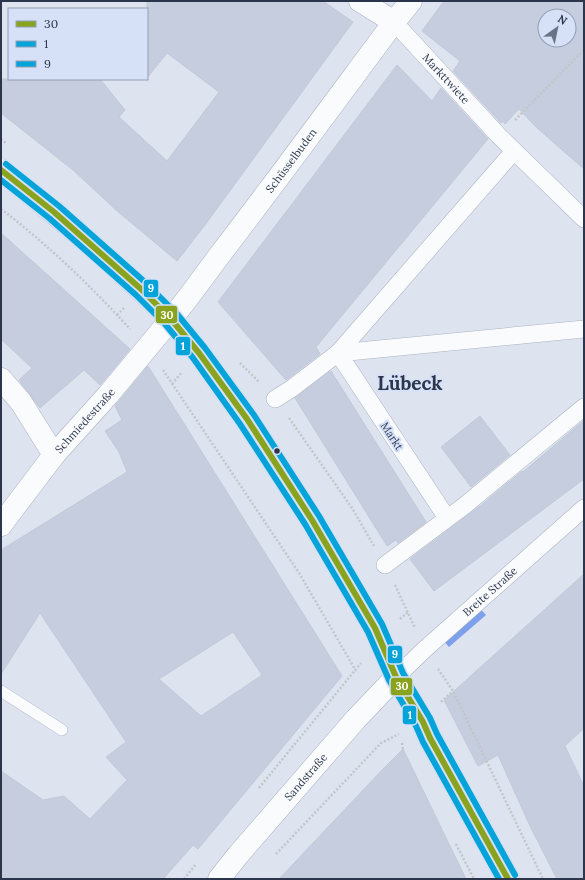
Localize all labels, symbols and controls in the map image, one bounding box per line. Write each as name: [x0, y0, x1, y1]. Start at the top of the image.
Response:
legend: [8, 8, 148, 80]
north arrow: [537, 8, 577, 48]
text: N: [555, 11, 570, 28]
text: 30: [44, 16, 58, 31]
text: 1: [44, 36, 48, 51]
street label: Markttwiete: [420, 51, 473, 107]
text: 9: [44, 56, 51, 71]
street label: Schüsselbuden: [262, 125, 320, 195]
line badge: 9: [143, 279, 159, 298]
text: 9: [148, 281, 154, 295]
line badge: 30: [155, 305, 178, 324]
text: 30: [160, 308, 174, 322]
line badge: 1: [175, 336, 191, 356]
text: 1: [181, 339, 186, 353]
district label: Lübeck: [377, 371, 443, 395]
street label: Schmiedestraße: [52, 385, 118, 456]
street label: Markt: [378, 419, 407, 453]
unlabelled marker: [272, 446, 282, 456]
street label: Breite Straße: [460, 564, 520, 619]
line badge: 9: [387, 645, 403, 664]
text: 9: [392, 647, 398, 661]
line badge: 30: [390, 677, 413, 696]
text: 30: [395, 679, 409, 693]
line badge: 1: [402, 705, 417, 725]
text: 1: [408, 708, 413, 722]
street label: Sandstraße: [281, 750, 330, 804]

